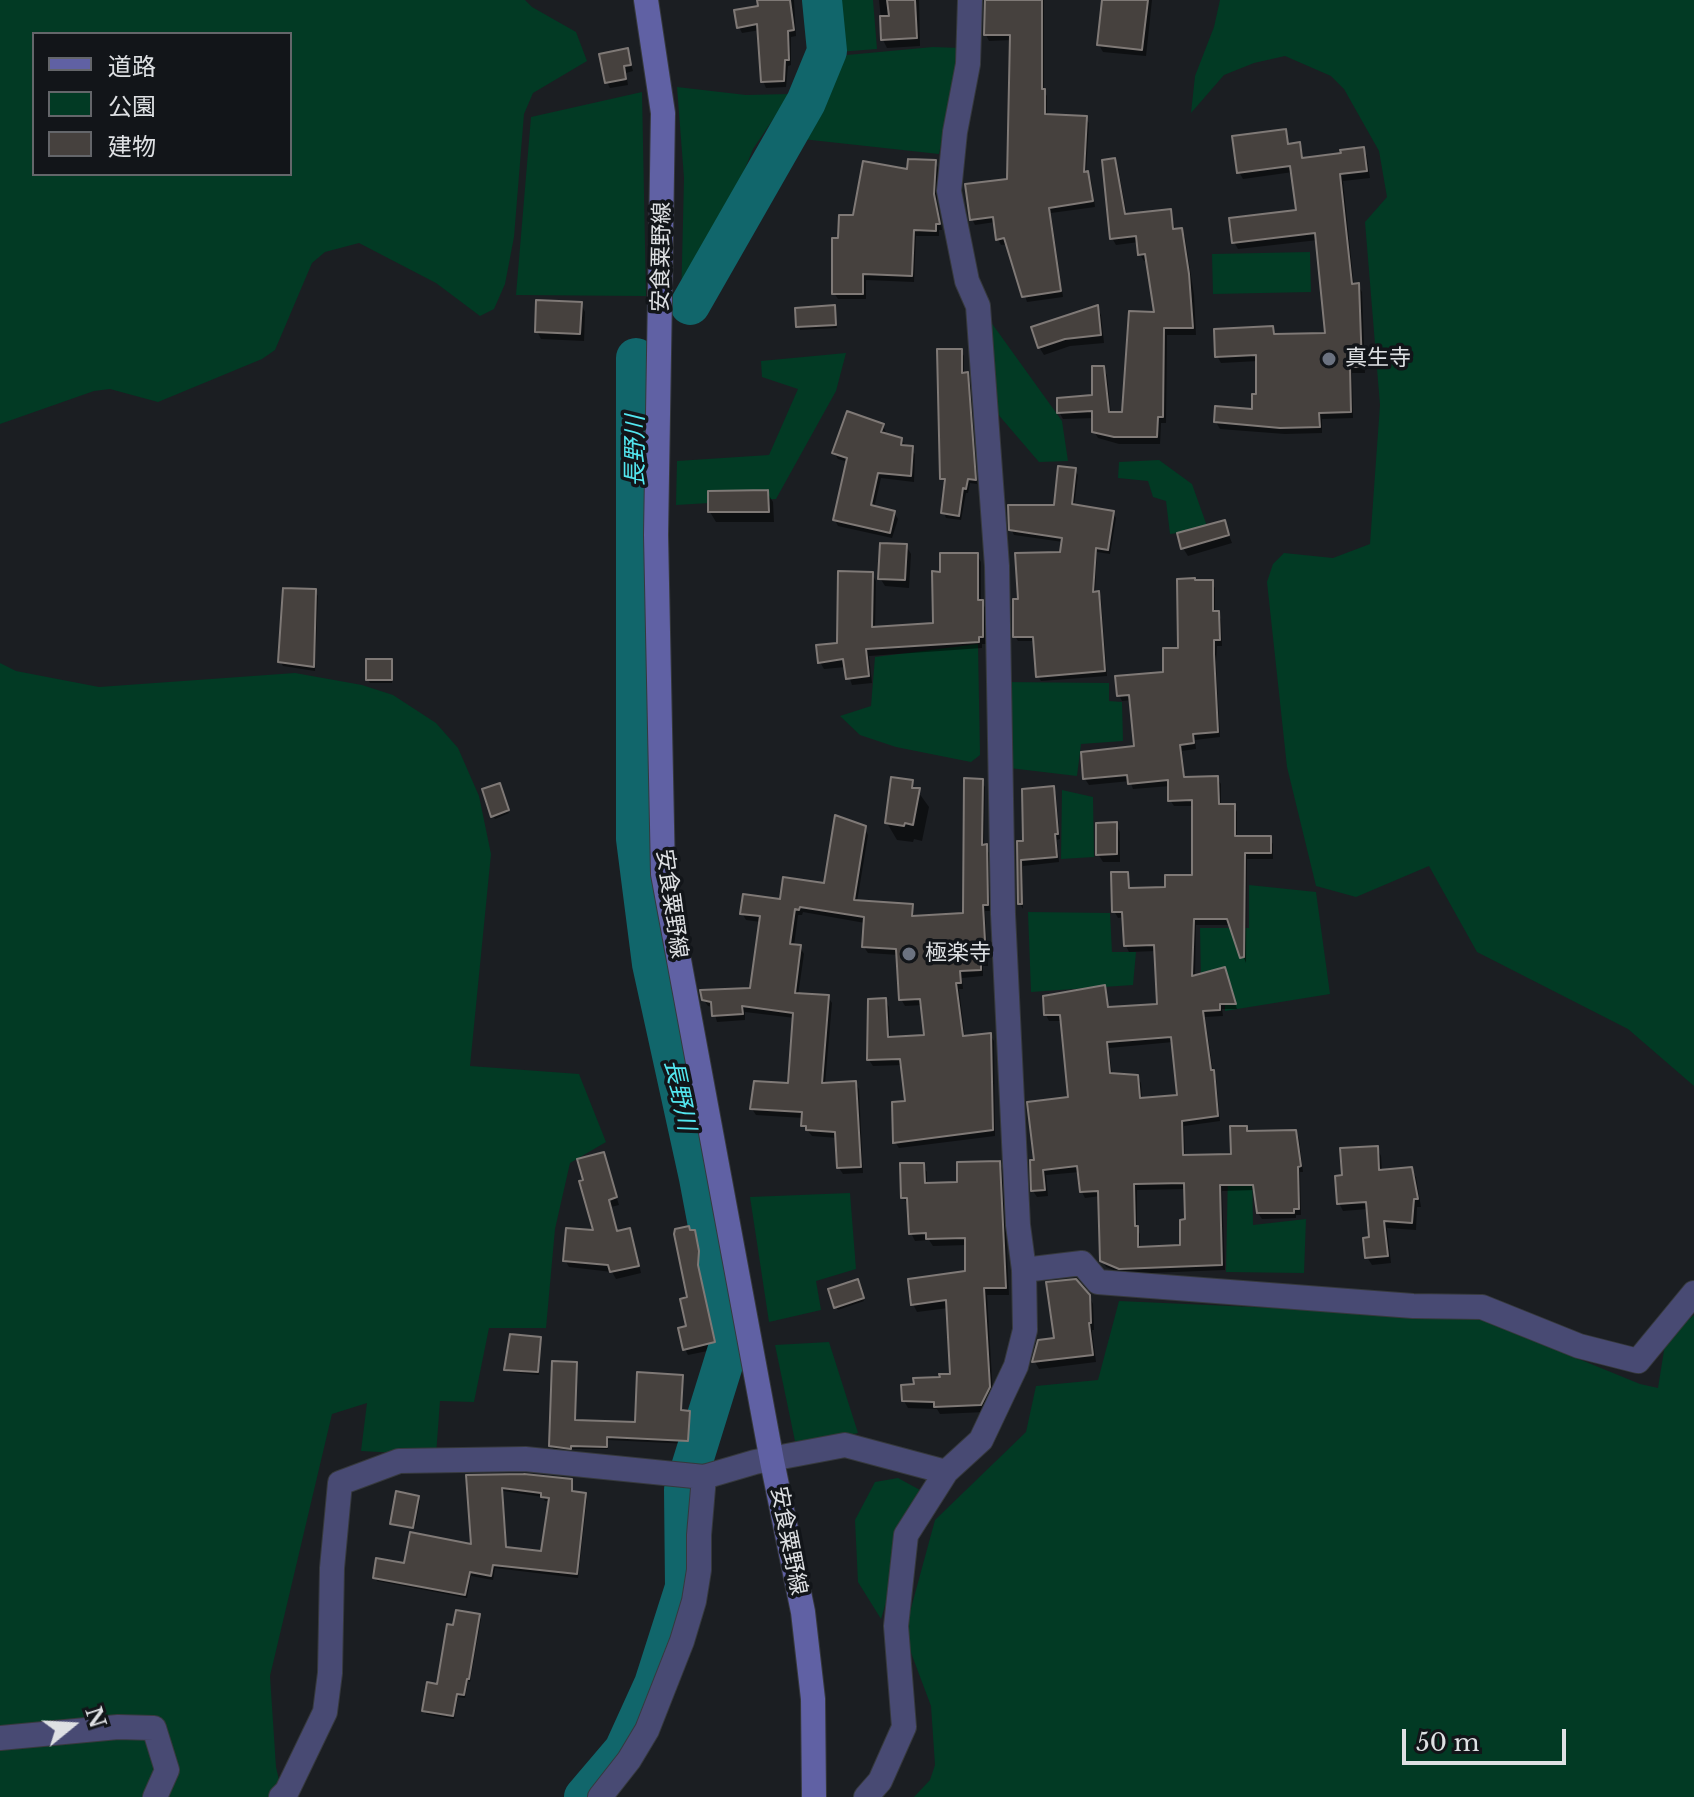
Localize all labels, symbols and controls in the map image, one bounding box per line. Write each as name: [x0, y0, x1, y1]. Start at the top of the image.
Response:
legend: [32, 32, 292, 176]
text: 道路: [108, 52, 156, 81]
text: 公園: [108, 92, 156, 121]
text: 建物: [108, 132, 156, 161]
street label: 安食粟野線: [648, 202, 676, 312]
place label: 真生寺: [1345, 346, 1411, 372]
marker: 真生寺: [1320, 350, 1338, 368]
water label: 長野川: [622, 415, 650, 487]
street label: 安食粟野線: [650, 848, 692, 960]
place label: 極楽寺: [925, 941, 991, 967]
marker: 極楽寺: [900, 945, 918, 963]
water label: 長野川: [657, 1057, 701, 1133]
street label: 安食粟野線: [765, 1484, 811, 1598]
north arrow: [32, 1685, 112, 1765]
text: N: [79, 1703, 111, 1731]
scale bar: [1406, 1713, 1570, 1763]
text: 50 m: [1416, 1728, 1479, 1757]

